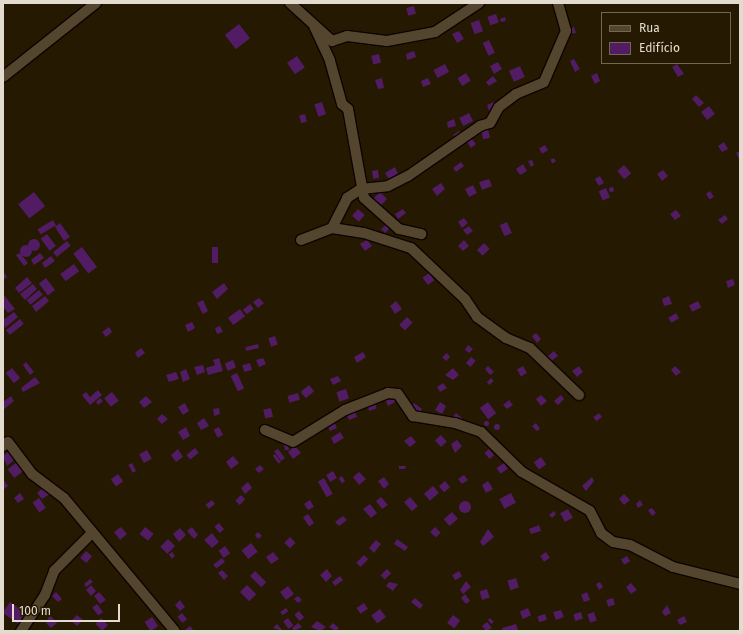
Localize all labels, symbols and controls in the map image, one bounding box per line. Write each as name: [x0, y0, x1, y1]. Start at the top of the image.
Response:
legend: [601, 12, 731, 64]
text: Rua: [639, 21, 660, 35]
text: Edifício: [639, 41, 680, 55]
scale bar: [14, 596, 122, 622]
text: 100 m: [19, 604, 51, 618]

